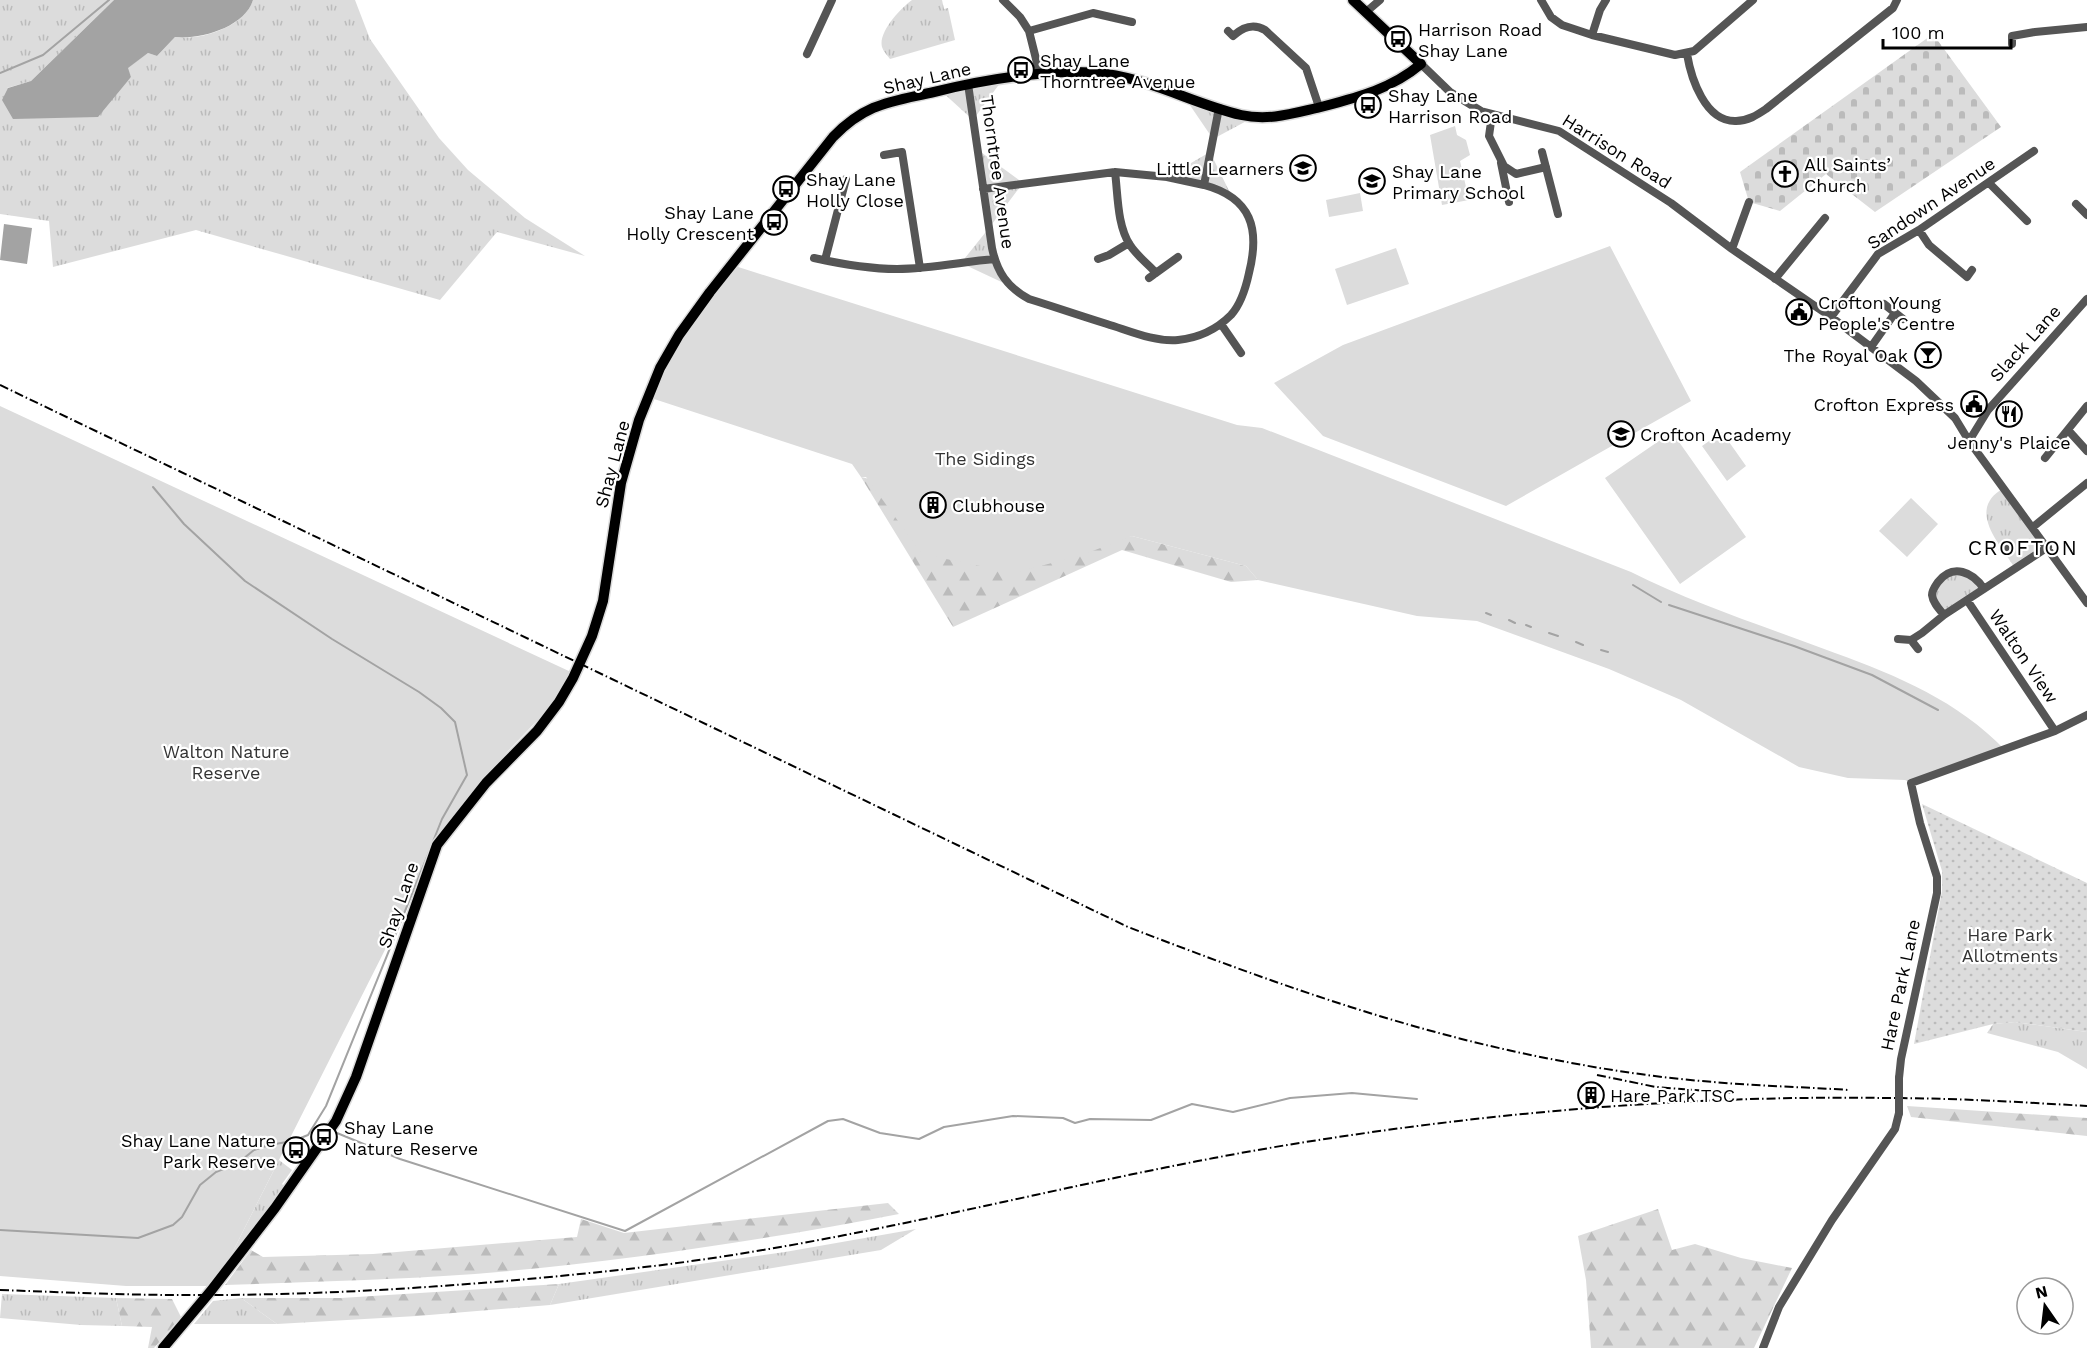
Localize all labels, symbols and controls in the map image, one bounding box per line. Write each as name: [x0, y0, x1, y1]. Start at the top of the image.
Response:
scale bar: [1883, 12, 2010, 50]
place label: Harrison Road Shay Lane: [1418, 19, 1542, 61]
text: 100 m: [1892, 22, 1945, 43]
bus stop icon: Harrison Road Shay Lane: [1383, 24, 1413, 54]
place label: Shay Lane Thorntree Avenue: [1040, 50, 1195, 92]
bus stop icon: Shay Lane Thorntree Avenue: [1006, 55, 1036, 85]
street label: Shay Lane: [881, 58, 973, 98]
place label: Shay Lane Harrison Road: [1388, 85, 1512, 127]
bus stop icon: Shay Lane Harrison Road: [1353, 90, 1383, 120]
street label: Thorntree Avenue: [977, 94, 1019, 250]
street label: Harrison Road: [1559, 109, 1675, 193]
street label: Sandown Avenue: [1863, 152, 1999, 254]
school or university icon: Little Learners: [1288, 153, 1318, 183]
place label: All Saints’ Church: [1804, 154, 1891, 196]
place label: Little Learners: [1156, 158, 1284, 179]
church icon: All Saints’ Church: [1770, 159, 1800, 189]
place label: Shay Lane Primary School: [1392, 161, 1525, 203]
school or university icon: Shay Lane Primary School: [1357, 166, 1387, 196]
place label: Shay Lane Holly Close: [806, 169, 904, 211]
bus stop icon: Shay Lane Holly Close: [771, 174, 801, 204]
place label: Shay Lane Holly Crescent: [626, 202, 754, 244]
bus stop icon: Shay Lane Holly Crescent: [759, 207, 789, 237]
place label: Crofton Young People's Centre: [1818, 292, 1955, 334]
public building icon: Crofton Young People's Centre: [1784, 297, 1814, 327]
street label: Slack Lane: [1985, 300, 2065, 386]
bar icon: The Royal Oak: [1913, 340, 1943, 370]
place label: The Royal Oak: [1784, 345, 1908, 366]
public building icon: Crofton Express: [1959, 389, 1989, 419]
place label: Crofton Express: [1813, 394, 1954, 415]
restaurant icon: Jenny's Plaice: [1994, 399, 2024, 429]
street label: Shay Lane: [590, 418, 634, 510]
school or university icon: Crofton Academy: [1606, 419, 1636, 449]
place label: Crofton Academy: [1640, 424, 1792, 445]
place label: Jenny's Plaice: [1947, 432, 2071, 453]
park label: The Sidings: [935, 448, 1035, 469]
building icon: Clubhouse: [918, 490, 948, 520]
place label: Clubhouse: [952, 495, 1045, 516]
district label: CROFTON: [1968, 535, 2078, 560]
street label: Walton View: [1985, 605, 2063, 707]
park label: Walton Nature Reserve: [163, 741, 289, 783]
street label: Shay Lane: [373, 859, 423, 951]
street label: Hare Park Lane: [1876, 917, 1924, 1053]
park label: Hare Park Allotments: [1962, 924, 2058, 966]
building icon: Hare Park TSC: [1576, 1080, 1606, 1110]
place label: Hare Park TSC: [1610, 1085, 1735, 1106]
place label: Shay Lane Nature Reserve: [344, 1117, 478, 1159]
bus stop icon: Shay Lane Nature Reserve: [309, 1122, 339, 1152]
place label: Shay Lane Nature Park Reserve: [121, 1130, 276, 1172]
bus stop icon: Shay Lane Nature Park Reserve: [281, 1135, 311, 1165]
north arrow: [2015, 1276, 2075, 1336]
text: N: [2033, 1281, 2050, 1303]

